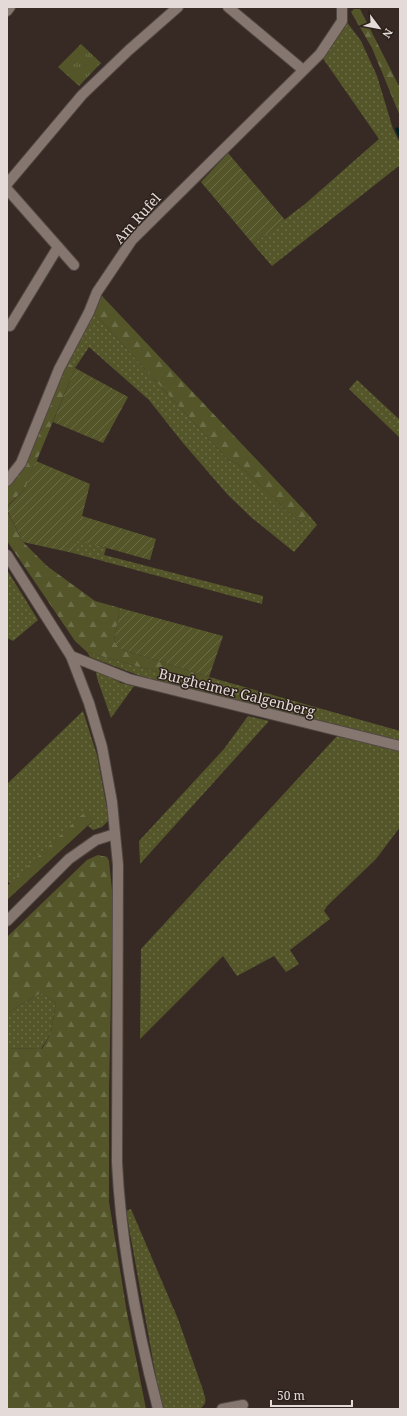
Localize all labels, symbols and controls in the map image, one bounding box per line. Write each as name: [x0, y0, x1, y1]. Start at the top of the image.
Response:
north arrow: [359, 8, 399, 48]
text: N: [379, 26, 397, 41]
street label: Am Rufel: [109, 188, 165, 247]
street label: Burgheimer Galgenberg: [157, 663, 318, 721]
scale bar: [271, 1382, 352, 1408]
text: 50 m: [277, 1387, 305, 1404]

